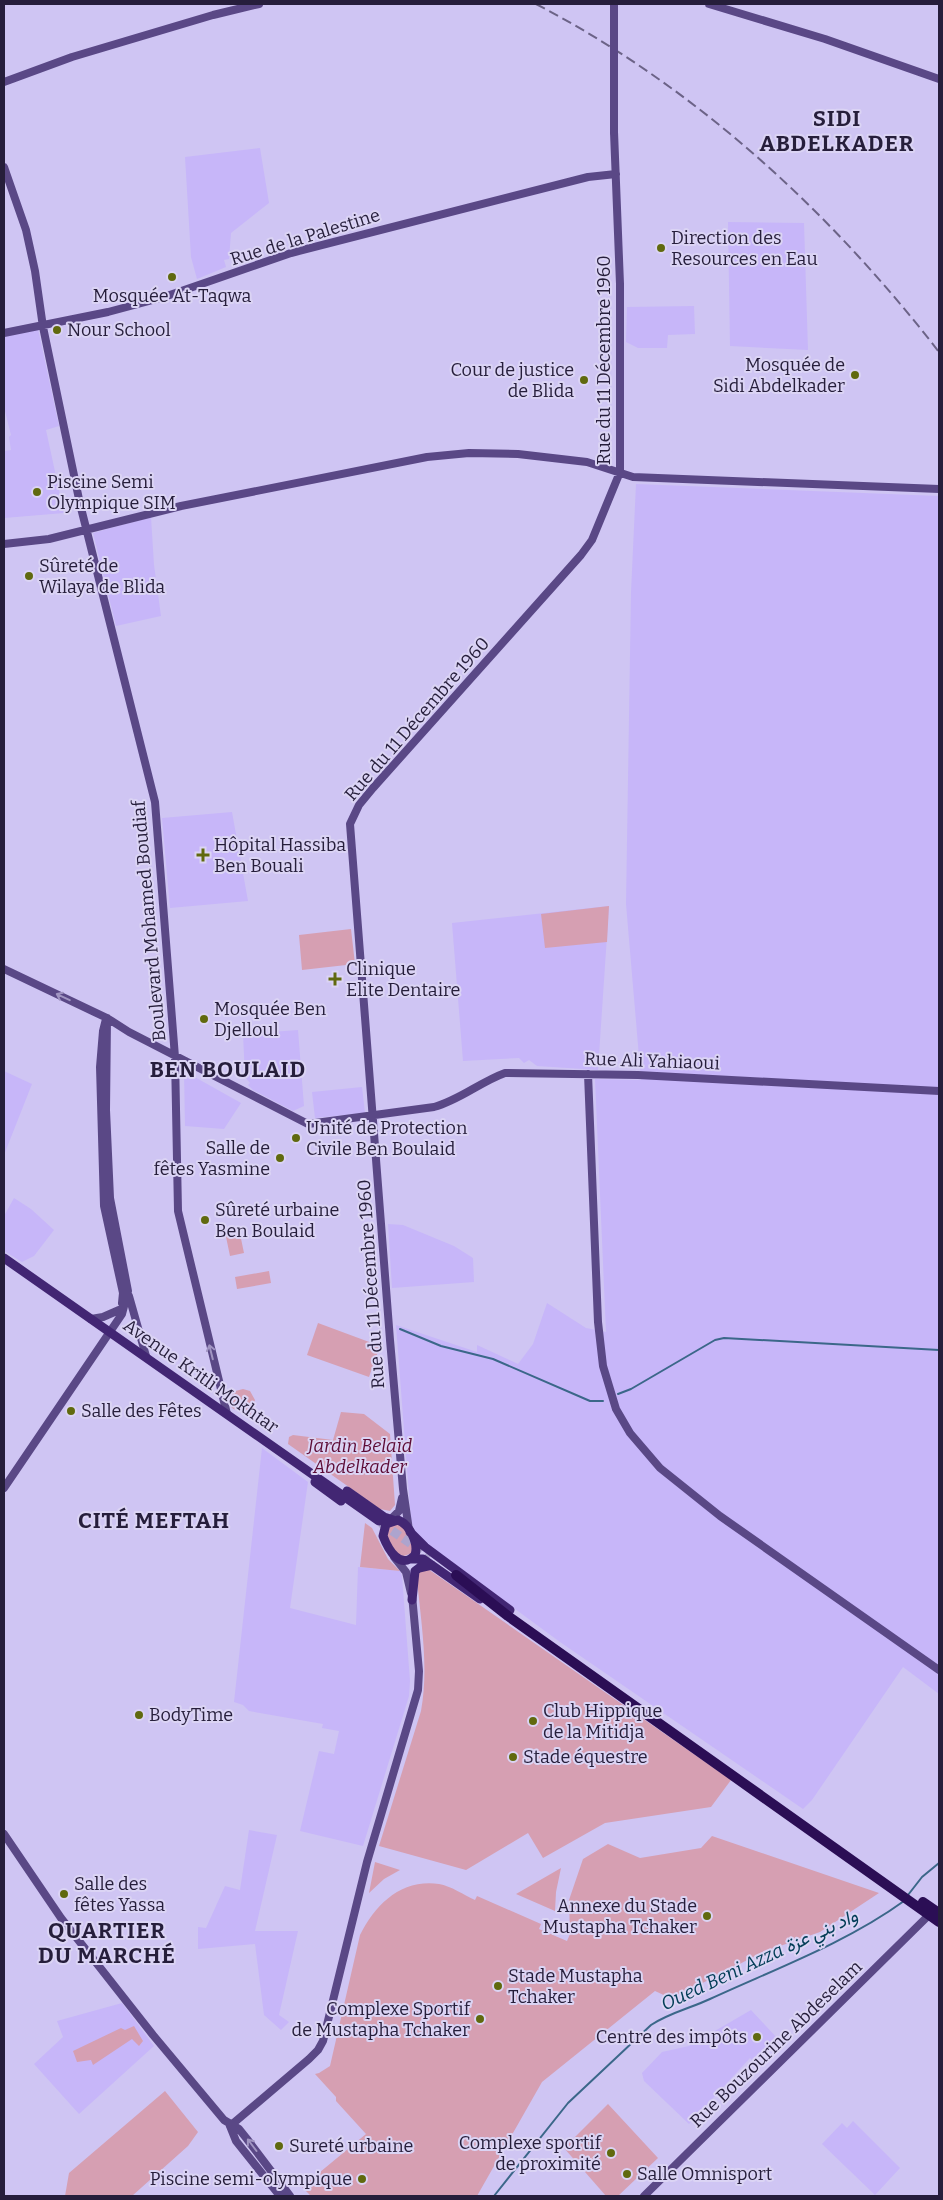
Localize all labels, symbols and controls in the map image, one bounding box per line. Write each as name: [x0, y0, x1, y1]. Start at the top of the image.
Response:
district label: SIDI ABDELKADER: [760, 105, 914, 157]
street label: Rue de la Palestine: [227, 204, 383, 270]
place label: Direction des Resources en Eau: [671, 227, 818, 270]
marker: Direction des Resources en Eau: [655, 242, 667, 254]
street label: Rue du 11 Décembre 1960: [593, 255, 615, 465]
marker: Mosquée At-Taqwa: [166, 271, 178, 283]
place label: Mosquée At-Taqwa: [93, 285, 251, 307]
place label: Nour School: [67, 319, 171, 341]
marker: Nour School: [51, 324, 63, 336]
place label: Mosquée de Sidi Abdelkader: [713, 354, 845, 397]
place label: Cour de justice de Blida: [450, 359, 574, 402]
marker: Mosquée de Sidi Abdelkader: [849, 369, 861, 381]
marker: Cour de justice de Blida: [578, 374, 590, 386]
place label: Piscine Semi Olympique SIM: [47, 471, 176, 514]
marker: Piscine Semi Olympique SIM: [31, 486, 43, 498]
place label: Sûreté de Wilaya de Blida: [39, 555, 165, 598]
marker: Sûreté de Wilaya de Blida: [23, 570, 35, 582]
street label: Rue du 11 Décembre 1960: [340, 633, 494, 805]
street label: Boulevard Mohamed Boudiaf: [127, 798, 170, 1042]
place label: Hôpital Hassiba Ben Bouali: [214, 834, 346, 877]
marker: Hôpital Hassiba Ben Bouali: [196, 848, 210, 862]
place label: Clinique Elite Dentaire: [346, 958, 460, 1001]
marker: Clinique Elite Dentaire: [328, 972, 342, 986]
one-way arrow: [56, 991, 71, 1001]
place label: Mosquée Ben Djelloul: [214, 998, 327, 1041]
marker: Mosquée Ben Djelloul: [198, 1013, 210, 1025]
street label: Rue Ali Yahiaoui: [584, 1048, 720, 1074]
district label: BEN BOULAID: [150, 1056, 306, 1083]
place label: Unité de Protection Civile Ben Boulaid: [306, 1117, 468, 1160]
marker: Unité de Protection Civile Ben Boulaid: [290, 1132, 302, 1144]
place label: Salle de fêtes Yasmine: [154, 1137, 270, 1180]
marker: Salle de fêtes Yasmine: [274, 1152, 286, 1164]
street label: Rue du 11 Décembre 1960: [353, 1179, 389, 1389]
place label: Sûreté urbaine Ben Boulaid: [215, 1199, 339, 1242]
marker: Sûreté urbaine Ben Boulaid: [199, 1214, 211, 1226]
street label: Avenue Kritli Mokhtar: [119, 1314, 283, 1438]
one-way arrow: [206, 1345, 215, 1361]
place label: Salle des Fêtes: [81, 1400, 202, 1422]
marker: Salle des Fêtes: [65, 1405, 77, 1417]
park label: Jardin Belaïd Abdelkader: [306, 1435, 413, 1478]
district label: CITÉ MEFTAH: [78, 1507, 230, 1534]
place label: Club Hippique de la Mitidja: [543, 1700, 662, 1743]
place label: BodyTime: [149, 1704, 233, 1726]
marker: BodyTime: [133, 1709, 145, 1721]
marker: Club Hippique de la Mitidja: [527, 1715, 539, 1727]
place label: Stade équestre: [523, 1746, 648, 1768]
marker: Stade équestre: [507, 1751, 519, 1763]
place label: Salle des fêtes Yassa: [74, 1873, 165, 1916]
marker: Salle des fêtes Yassa: [58, 1888, 70, 1900]
place label: Annexe du Stade Mustapha Tchaker: [543, 1895, 697, 1938]
water label: Oued Beni Azza واد بني عزة: [657, 1903, 863, 2019]
marker: Annexe du Stade Mustapha Tchaker: [701, 1910, 713, 1922]
district label: QUARTIER DU MARCHÉ: [38, 1917, 176, 1969]
street label: Rue Bouzourine Abdeselam: [685, 1956, 867, 2132]
place label: Stade Mustapha Tchaker: [508, 1965, 643, 2008]
marker: Stade Mustapha Tchaker: [492, 1980, 504, 1992]
place label: Complexe Sportif de Mustapha Tchaker: [292, 1998, 472, 2041]
marker: Complexe Sportif de Mustapha Tchaker: [474, 2013, 486, 2025]
place label: Centre des impôts: [596, 2026, 747, 2048]
marker: Centre des impôts: [751, 2031, 763, 2043]
place label: Complexe sportif de proximité: [459, 2132, 603, 2175]
place label: Sureté urbaine: [289, 2135, 413, 2157]
one-way arrow: [246, 2139, 257, 2152]
marker: Sureté urbaine: [273, 2140, 285, 2152]
marker: Complexe sportif de proximité: [605, 2147, 617, 2159]
place label: Salle Omnisport: [637, 2163, 773, 2185]
place label: Piscine semi-olympique: [150, 2168, 352, 2190]
marker: Salle Omnisport: [621, 2168, 633, 2180]
marker: Piscine semi-olympique: [356, 2173, 368, 2185]

